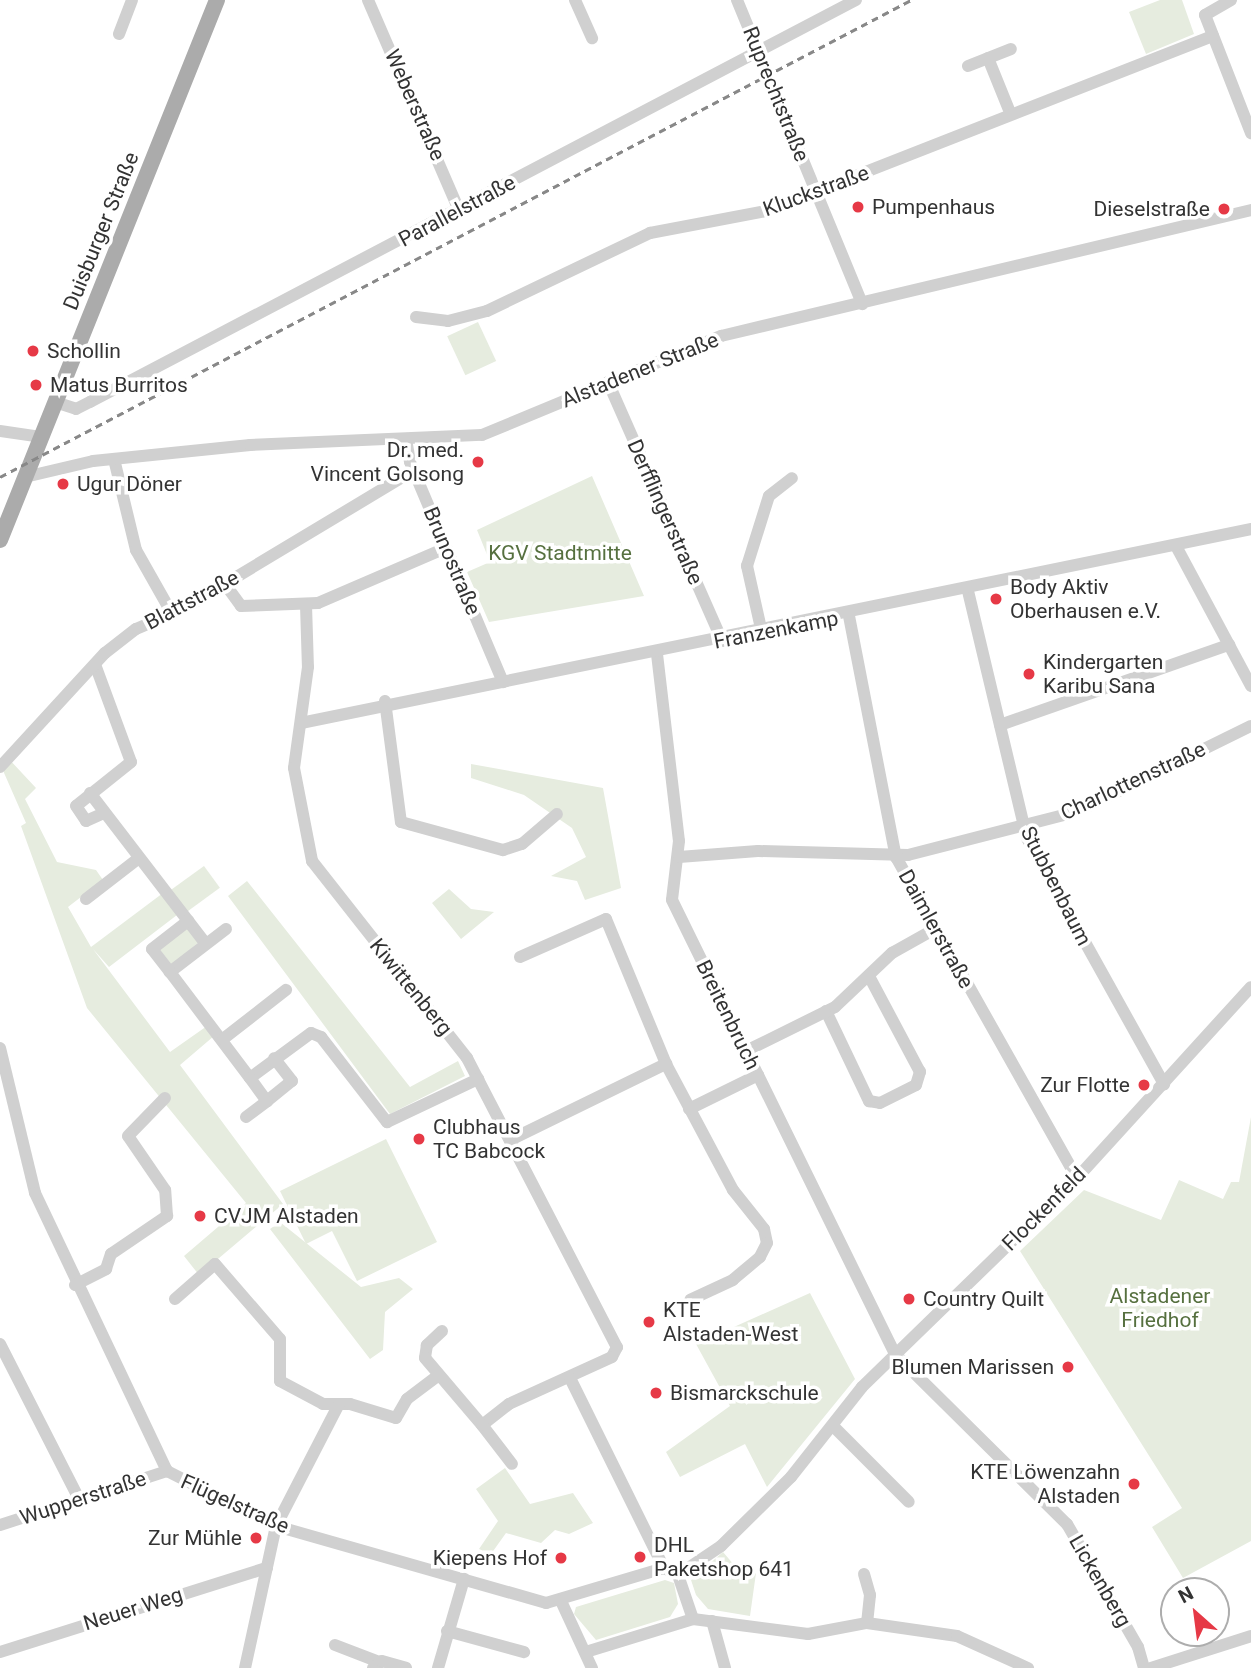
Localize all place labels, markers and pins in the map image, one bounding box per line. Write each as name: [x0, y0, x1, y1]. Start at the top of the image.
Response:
place label: Pumpenhaus: [872, 194, 995, 220]
place label: Dieselstraße: [1093, 196, 1210, 222]
marker: Pumpenhaus: [850, 199, 866, 215]
marker: Dieselstraße: [1216, 201, 1232, 217]
place label: Schollin: [47, 338, 121, 364]
marker: Schollin: [25, 343, 41, 359]
place label: Matus Burritos: [50, 372, 188, 398]
marker: Matus Burritos: [28, 377, 44, 393]
place label: Dr. med. Vincent Golsong: [311, 437, 464, 487]
marker: Dr. med. Vincent Golsong: [470, 454, 486, 470]
place label: Ugur Döner: [77, 471, 182, 497]
marker: Ugur Döner: [55, 476, 71, 492]
place label: Body Aktiv Oberhausen e.V.: [1010, 574, 1161, 624]
marker: Body Aktiv Oberhausen e.V.: [988, 591, 1004, 607]
place label: Kindergarten Karibu Sana: [1043, 649, 1163, 699]
marker: Kindergarten Karibu Sana: [1021, 666, 1037, 682]
place label: Zur Flotte: [1040, 1072, 1130, 1098]
marker: Zur Flotte: [1136, 1077, 1152, 1093]
place label: Clubhaus TC Babcock: [433, 1114, 545, 1164]
marker: Clubhaus TC Babcock: [411, 1131, 427, 1147]
place label: CVJM Alstaden: [214, 1203, 359, 1229]
marker: CVJM Alstaden: [192, 1208, 208, 1224]
place label: Country Quilt: [923, 1286, 1044, 1312]
marker: Country Quilt: [901, 1291, 917, 1307]
place label: KTE Alstaden-West: [663, 1297, 798, 1347]
marker: KTE Alstaden-West: [641, 1314, 657, 1330]
place label: Blumen Marissen: [891, 1354, 1054, 1380]
marker: Blumen Marissen: [1060, 1359, 1076, 1375]
place label: Bismarckschule: [670, 1380, 819, 1406]
marker: Bismarckschule: [648, 1385, 664, 1401]
place label: KTE Löwenzahn Alstaden: [970, 1459, 1120, 1509]
marker: KTE Löwenzahn Alstaden: [1126, 1476, 1142, 1492]
place label: Zur Mühle: [148, 1525, 242, 1551]
marker: Zur Mühle: [248, 1530, 264, 1546]
place label: DHL Paketshop 641: [654, 1532, 794, 1582]
place label: Kiepens Hof: [433, 1545, 547, 1571]
marker: DHL Paketshop 641: [632, 1549, 648, 1565]
marker: Kiepens Hof: [553, 1550, 569, 1566]

